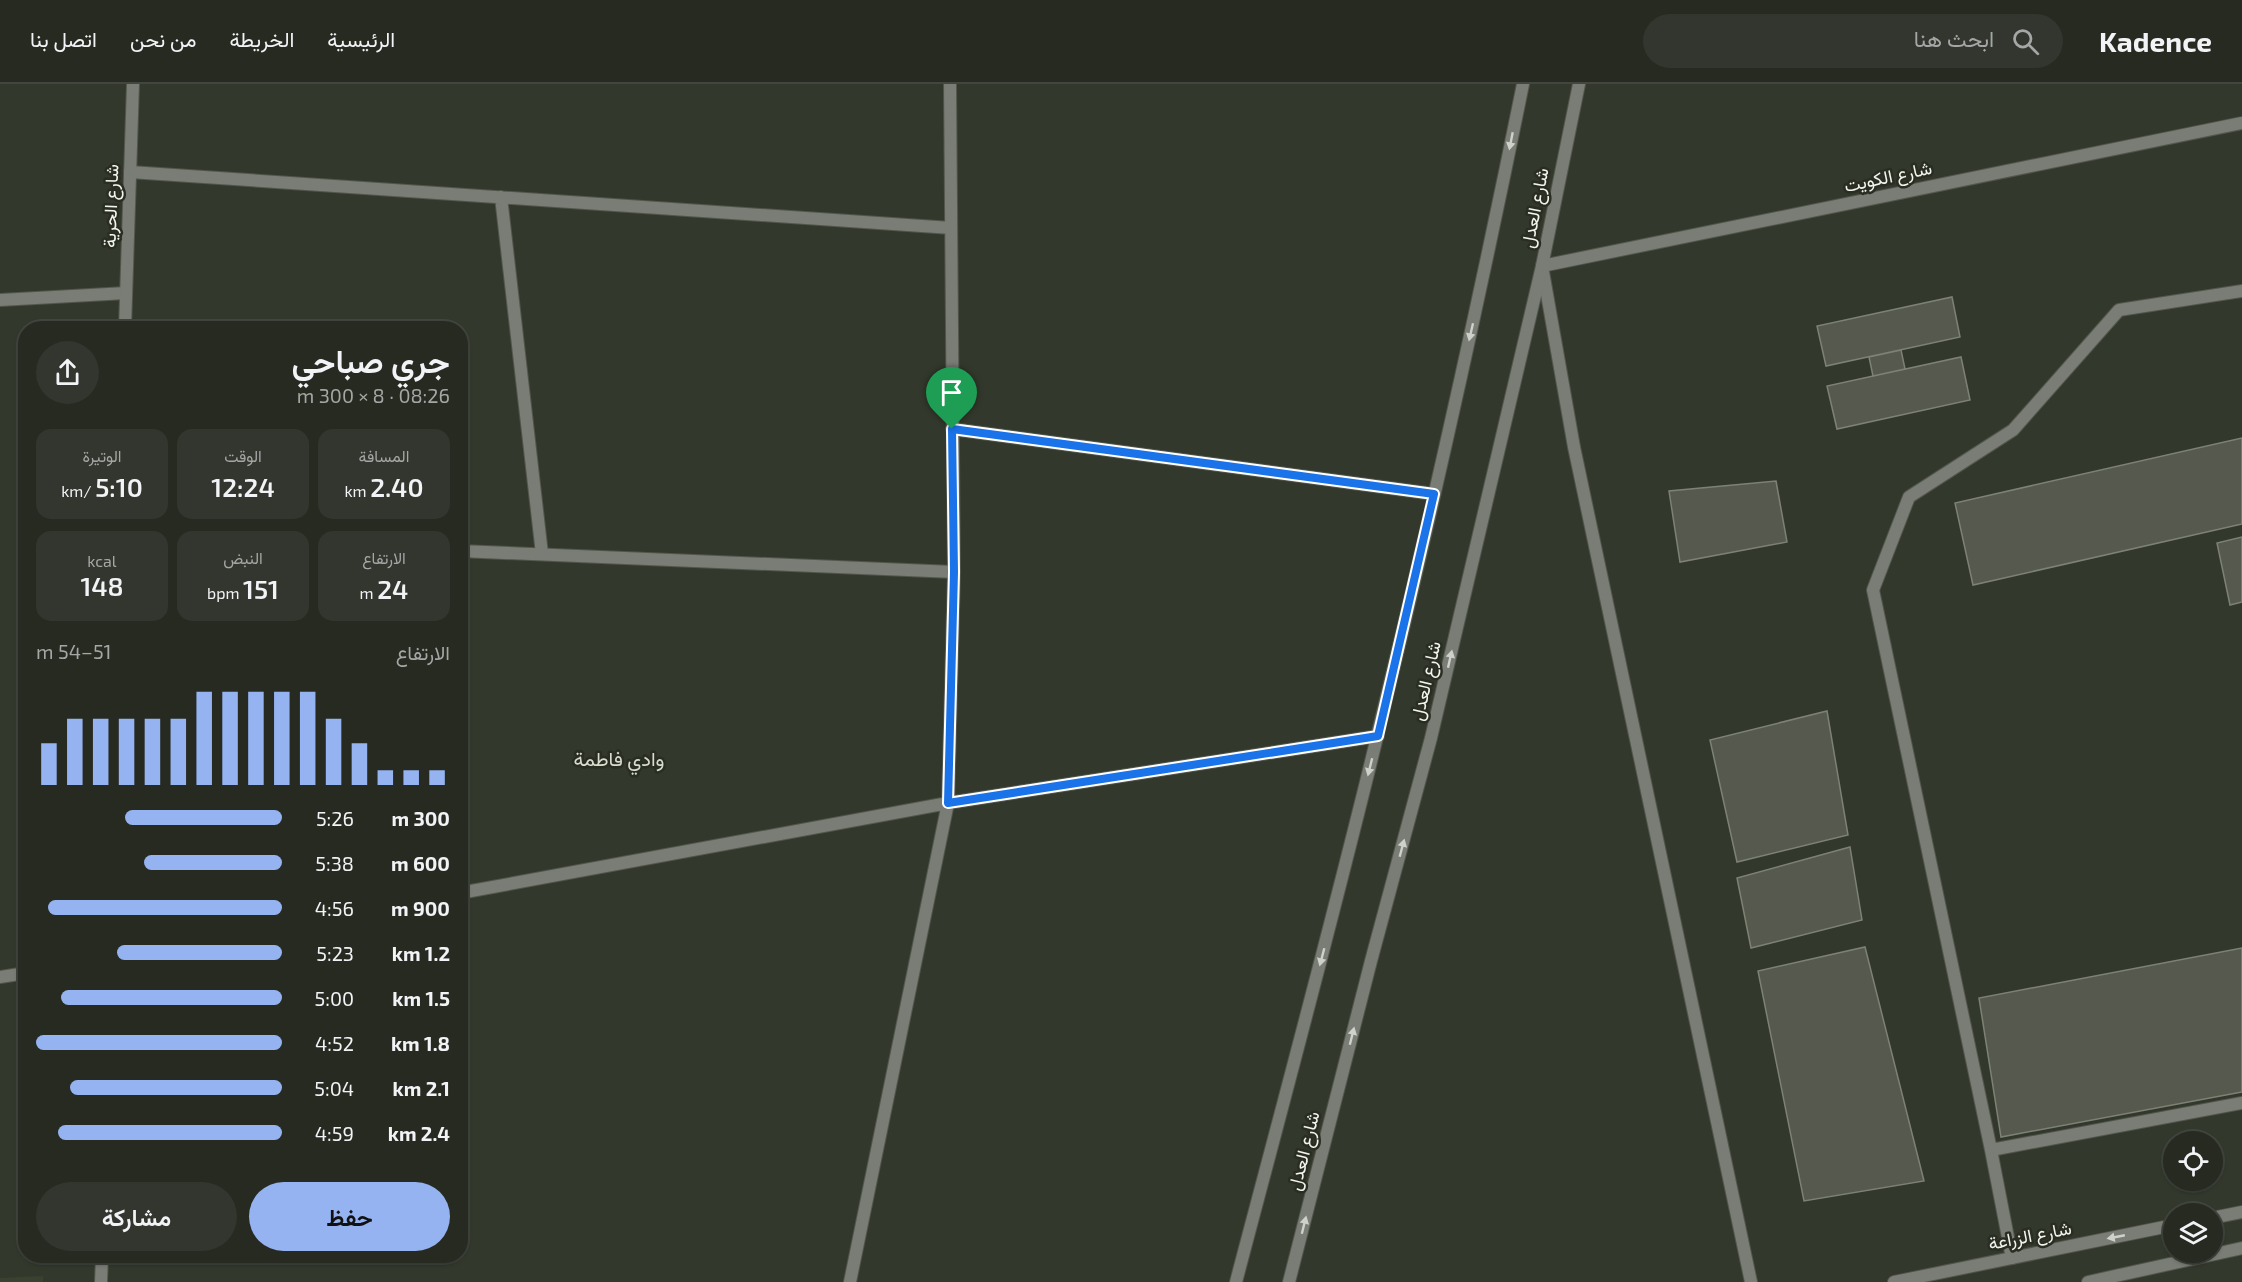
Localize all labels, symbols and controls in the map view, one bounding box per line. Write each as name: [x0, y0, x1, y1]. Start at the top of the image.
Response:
search box: [1643, 14, 2063, 68]
text: Kadence: [2099, 24, 2212, 58]
text: ابحث هنا: [1914, 25, 1994, 51]
icon: search: [2009, 25, 2042, 58]
text: اتصل بنا: [30, 26, 97, 51]
text: من نحن: [130, 26, 196, 51]
text: الخريطة: [229, 26, 294, 51]
text: الرئيسية: [327, 26, 395, 51]
one-way arrow: [1506, 132, 1515, 151]
street label: شارع الكويت: [1842, 156, 1934, 198]
street label: شارع الحرية: [98, 164, 124, 248]
street label: شارع العدل: [1515, 166, 1555, 250]
one-way arrow: [1466, 323, 1475, 342]
text: جري صباحي: [291, 340, 450, 380]
button: share: [36, 341, 99, 404]
pin: [926, 367, 977, 429]
icon: arrive: [935, 376, 968, 409]
text: 08:26 · 8 × 300 m: [297, 383, 450, 407]
text: الوتيرة: [82, 446, 122, 465]
text: الوقت: [224, 446, 262, 465]
text: المسافة: [359, 446, 409, 465]
text: 5:10: [95, 471, 143, 502]
text: 12:24: [211, 471, 275, 502]
text: 2.40: [370, 471, 424, 502]
text: /km: [61, 481, 95, 500]
text: km: [344, 481, 370, 500]
text: النبض: [223, 548, 263, 567]
text: الارتفاع: [362, 548, 406, 567]
text: kcal: [87, 551, 117, 570]
text: 148: [80, 570, 124, 601]
text: 151: [243, 573, 279, 604]
text: 24: [377, 573, 408, 604]
text: bpm: [207, 583, 243, 602]
text: m: [360, 583, 377, 602]
text: 51–54 m: [36, 639, 112, 663]
street label: شارع العدل: [1405, 639, 1447, 723]
text: الارتفاع: [396, 640, 450, 664]
one-way arrow: [1446, 649, 1455, 668]
district label: وادي فاطمة: [574, 746, 664, 776]
one-way arrow: [1364, 758, 1374, 777]
text: 5:26: [316, 806, 354, 830]
text: 300 m: [391, 806, 450, 830]
one-way arrow: [1397, 839, 1407, 857]
text: 5:38: [315, 851, 354, 875]
text: 600 m: [391, 851, 450, 875]
text: 4:56: [315, 896, 354, 920]
text: 900 m: [391, 896, 450, 920]
text: 5:23: [316, 941, 354, 965]
text: 1.2 km: [392, 941, 450, 965]
one-way arrow: [1317, 948, 1326, 966]
text: 5:00: [314, 986, 354, 1010]
text: 1.5 km: [392, 986, 450, 1010]
one-way arrow: [1347, 1027, 1357, 1045]
text: 4:52: [315, 1031, 354, 1055]
text: 1.8 km: [391, 1031, 450, 1055]
text: 5:04: [314, 1076, 354, 1100]
text: 2.1 km: [393, 1076, 450, 1100]
street label: شارع العدل: [1283, 1109, 1325, 1193]
text: 4:59: [315, 1121, 354, 1145]
text: 2.4 km: [388, 1121, 450, 1145]
map controls: [2163, 1131, 2223, 1263]
button: locate: [2163, 1131, 2223, 1191]
button: مشاركة: [36, 1182, 237, 1251]
button: حفظ: [249, 1182, 450, 1251]
button: layers: [2163, 1203, 2223, 1263]
one-way arrow: [1299, 1216, 1309, 1234]
street label: شارع الزراعة: [1986, 1216, 2074, 1256]
one-way arrow: [2106, 1233, 2125, 1242]

